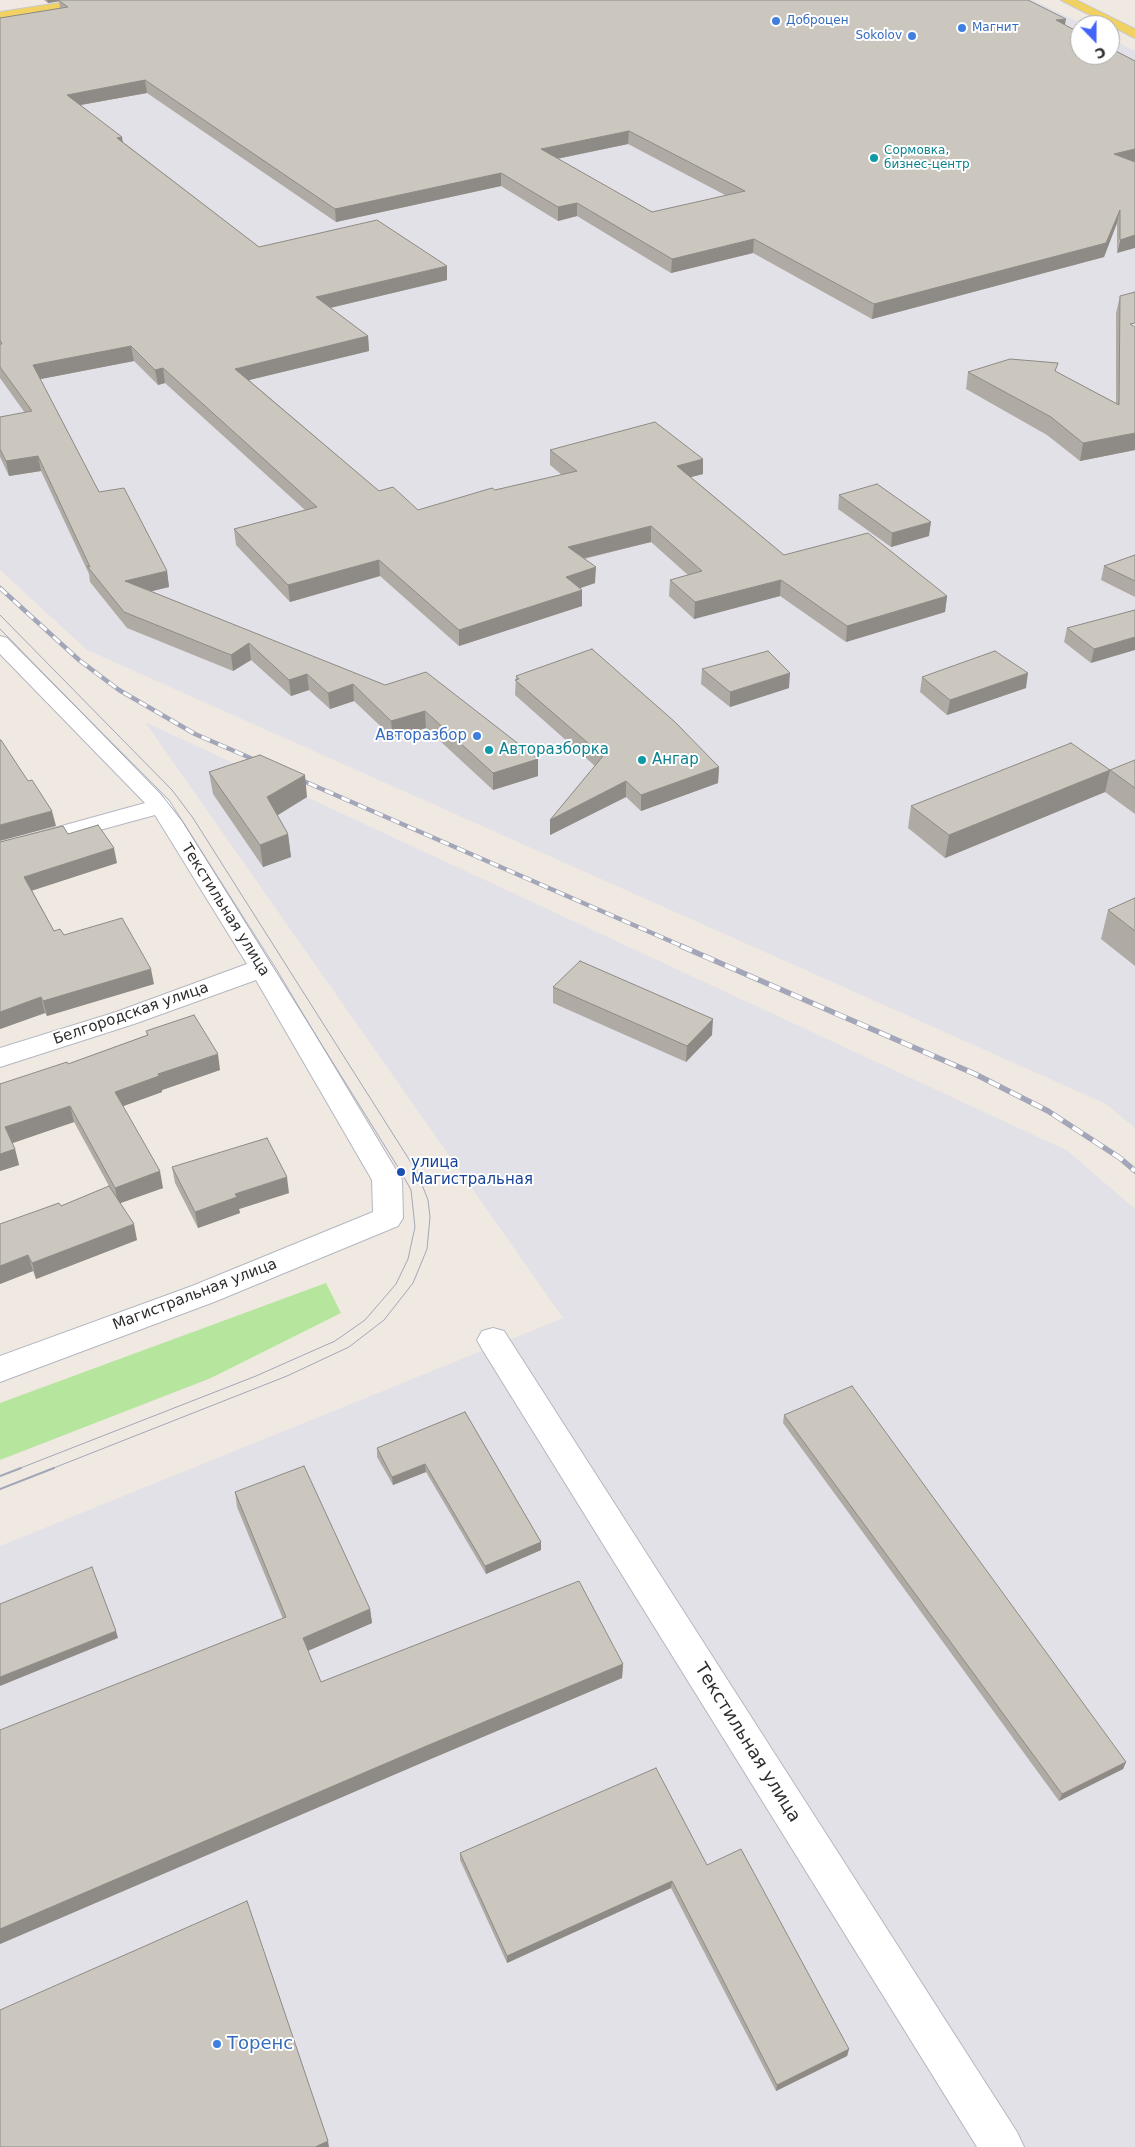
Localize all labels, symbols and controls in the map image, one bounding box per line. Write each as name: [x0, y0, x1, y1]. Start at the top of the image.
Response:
place label: Доброцен: [786, 14, 848, 28]
marker: Доброцен: [770, 15, 782, 27]
north arrow: [1070, 15, 1120, 65]
place label: Магнит: [972, 21, 1019, 35]
marker: Магнит: [956, 22, 968, 34]
place label: Sokolov: [855, 29, 902, 43]
marker: Sokolov: [906, 30, 918, 42]
text: С: [1092, 44, 1108, 62]
place label: Сормовка, бизнес-центр: [884, 144, 970, 172]
marker: Сормовка, бизнес-центр: [868, 152, 880, 164]
place label: Авторазбор: [375, 727, 467, 745]
marker: Авторазбор: [471, 730, 483, 742]
place label: Авторазборка: [499, 741, 609, 759]
marker: Авторазборка: [483, 744, 495, 756]
place label: Ангар: [652, 751, 699, 769]
marker: Ангар: [636, 754, 648, 766]
street label: Текстильная улица: [177, 840, 273, 980]
street label: Белгородская улица: [51, 979, 211, 1049]
place label: улица Магистральная: [411, 1154, 533, 1189]
marker: улица Магистральная: [395, 1166, 407, 1178]
street label: Магистральная улица: [110, 1255, 280, 1335]
street label: Текстильная улица: [689, 1659, 805, 1827]
place label: Торенс: [227, 2033, 293, 2055]
marker: Торенс: [211, 2038, 223, 2050]

